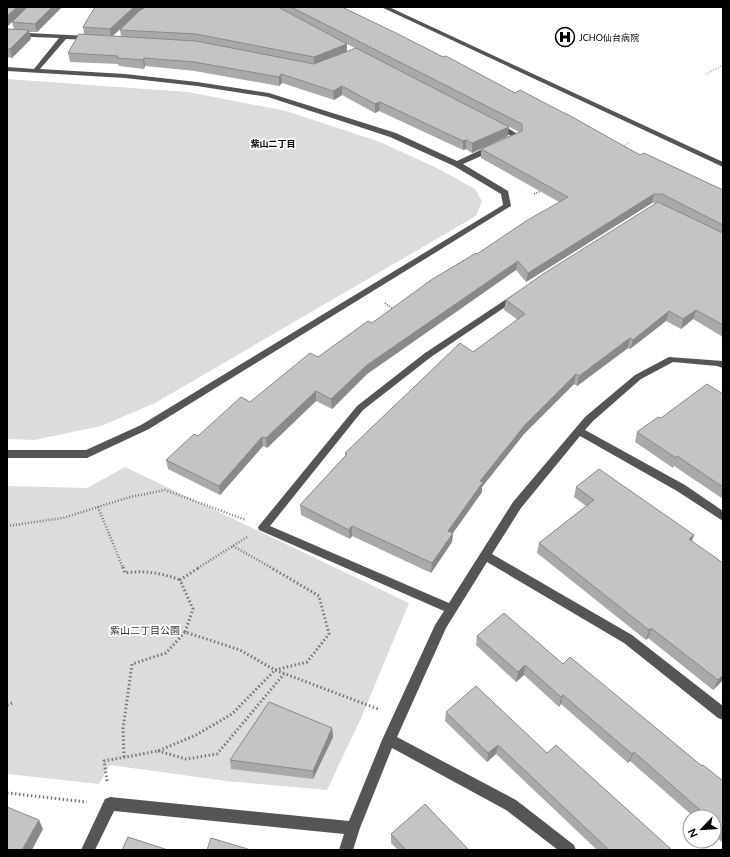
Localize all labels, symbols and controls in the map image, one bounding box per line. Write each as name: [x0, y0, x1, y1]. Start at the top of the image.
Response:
hospital icon: JCHO仙台病院: [554, 26, 576, 48]
place label: JCHO仙台病院: [579, 32, 639, 43]
district label: 紫山二丁目: [250, 138, 296, 149]
park label: 紫山二丁目公園: [110, 624, 180, 636]
north arrow: [682, 809, 722, 849]
text: N: [685, 827, 700, 840]

